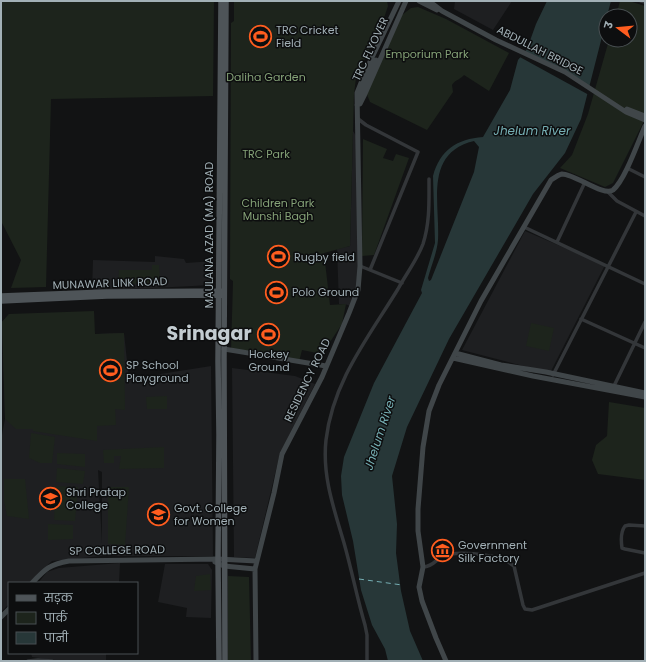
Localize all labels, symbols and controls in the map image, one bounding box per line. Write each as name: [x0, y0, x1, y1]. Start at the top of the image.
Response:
north arrow: [598, 8, 638, 48]
street label: TRC FLYOVER: [348, 14, 392, 84]
text: उ: [600, 19, 617, 31]
street label: ABDULLAH BRIDGE: [494, 21, 586, 79]
place label: TRC Cricket Field: [276, 22, 339, 51]
sports icon: TRC Cricket Field: [248, 23, 274, 49]
park label: Emporium Park: [385, 46, 469, 62]
park label: Daliha Garden: [226, 69, 306, 85]
water label: Jhelum River: [494, 122, 571, 139]
park label: TRC Park: [242, 146, 290, 162]
street label: MAULANA AZAD (MA) ROAD: [201, 162, 217, 308]
park label: Children Park Munshi Bagh: [242, 195, 315, 224]
sports icon: Rugby field: [265, 244, 291, 270]
place label: Rugby field: [294, 249, 355, 265]
street label: MUNAWAR LINK ROAD: [52, 273, 168, 293]
sports icon: Polo Ground: [264, 279, 290, 305]
place label: Polo Ground: [292, 284, 359, 300]
district label: Srinagar: [166, 320, 252, 347]
sports icon: Hockey Ground: [256, 321, 282, 347]
street label: RESIDENCY ROAD: [280, 335, 334, 424]
place label: Hockey Ground: [248, 346, 290, 375]
place label: SP School Playground: [126, 357, 189, 386]
sports icon: SP School Playground: [97, 358, 123, 384]
water label: Jhelum River: [360, 393, 400, 472]
place label: Shri Pratap College: [66, 484, 126, 513]
school or university icon: Shri Pratap College: [37, 485, 63, 511]
place label: Govt. College for Women: [174, 500, 247, 529]
school or university icon: Govt. College for Women: [145, 501, 171, 527]
place label: Government Silk Factory: [458, 537, 527, 566]
museum icon: Government Silk Factory: [430, 538, 456, 564]
street label: SP COLLEGE ROAD: [69, 541, 165, 559]
legend: [8, 582, 138, 654]
text: सड़क: [43, 589, 74, 606]
text: पार्क: [43, 609, 68, 626]
text: पानी: [43, 629, 69, 646]

